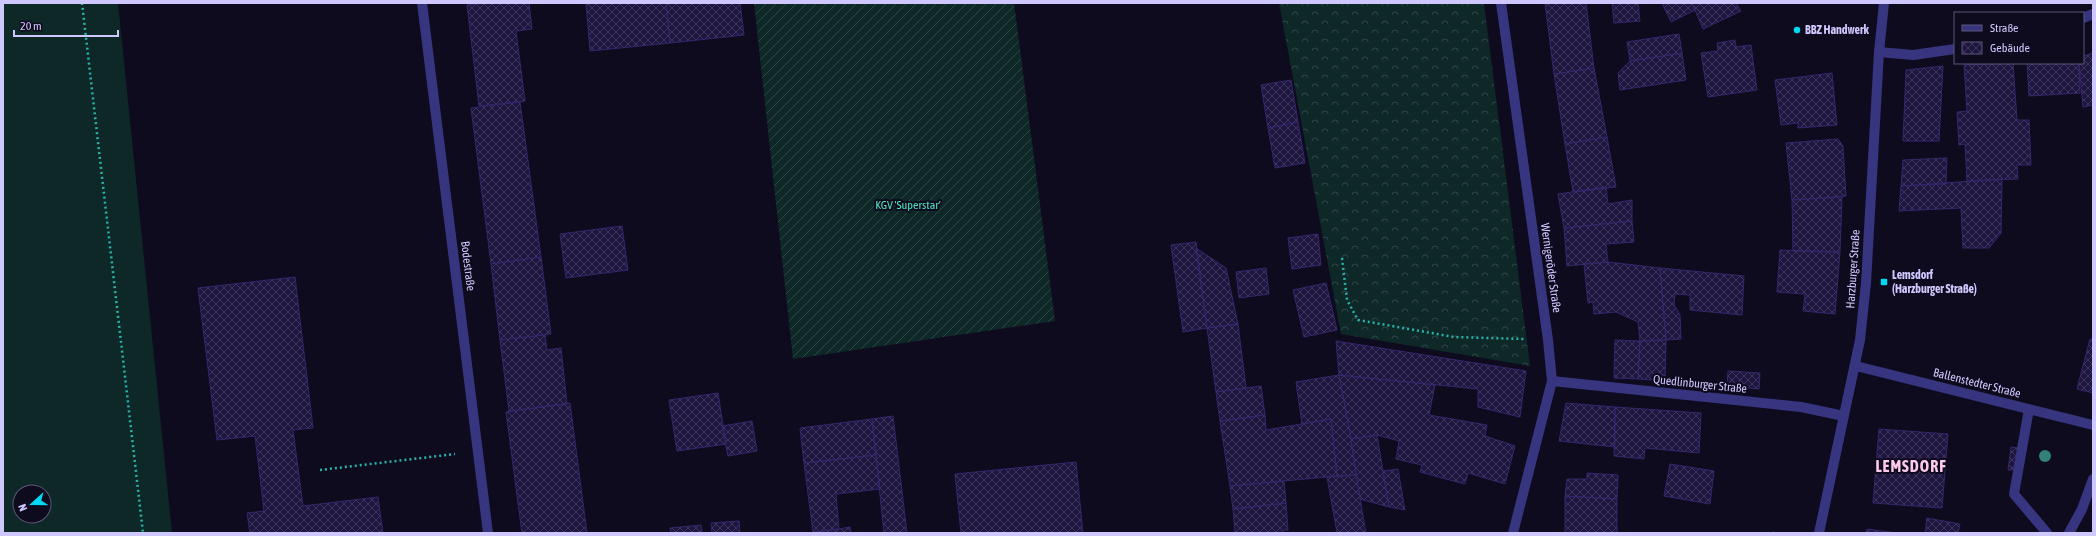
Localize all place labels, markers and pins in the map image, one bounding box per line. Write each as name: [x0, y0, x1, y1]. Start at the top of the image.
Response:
place label: BBZ Handwerk: [1805, 23, 1870, 37]
marker: BBZ Handwerk: [1792, 25, 1802, 35]
place label: Lemsdorf (Harzburger Straße): [1892, 268, 1977, 296]
marker: Lemsdorf (Harzburger Straße): [1879, 277, 1889, 287]

